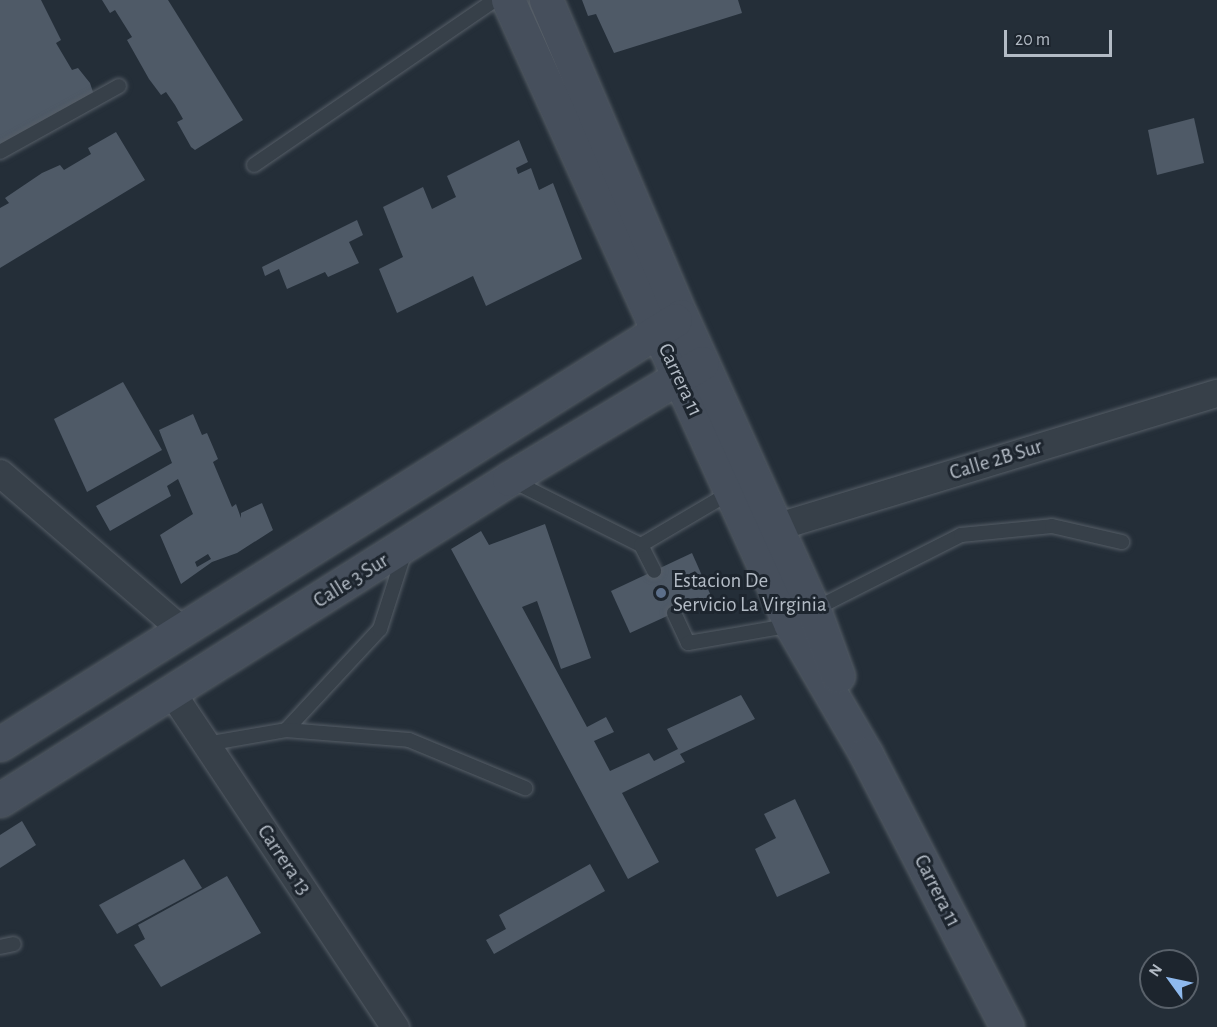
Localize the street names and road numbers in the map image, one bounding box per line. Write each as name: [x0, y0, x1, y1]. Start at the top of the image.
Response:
street label: Carrera 11: [652, 339, 708, 421]
street label: Calle 2B Sur: [947, 434, 1045, 486]
street label: Calle 3 Sur: [309, 548, 393, 614]
street label: Carrera 13: [251, 820, 317, 900]
street label: Carrera 11: [908, 851, 966, 931]

